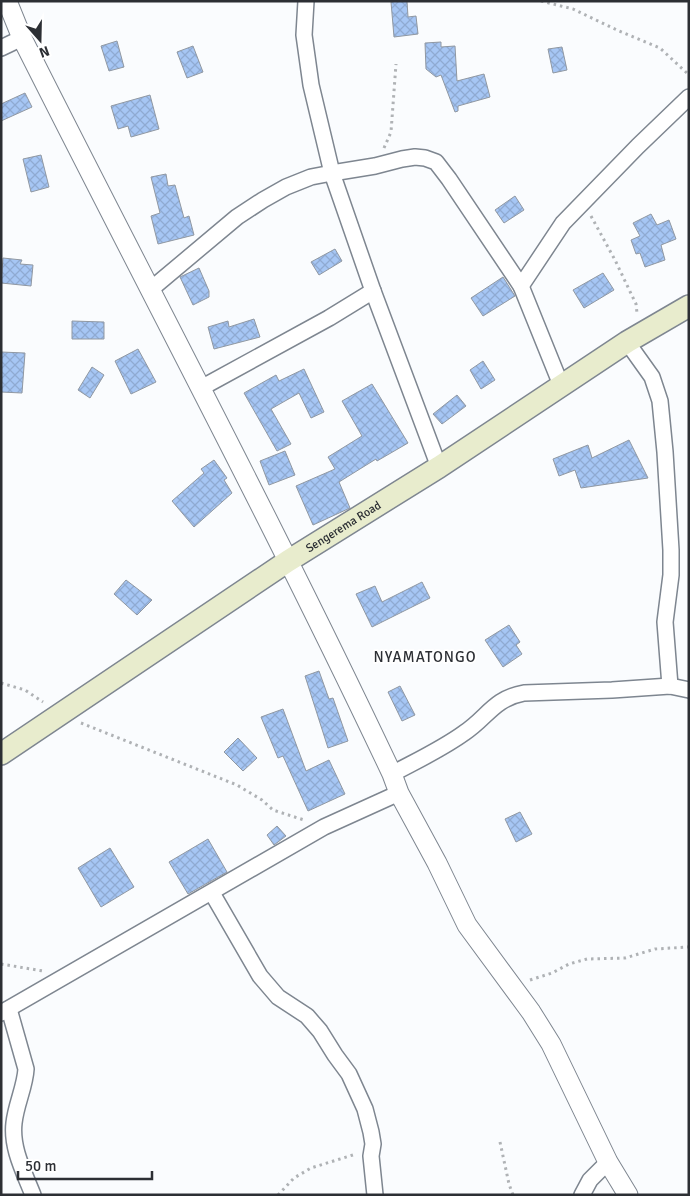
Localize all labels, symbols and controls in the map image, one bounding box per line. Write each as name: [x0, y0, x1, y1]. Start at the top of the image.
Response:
north arrow: [15, 15, 65, 65]
text: N: [37, 42, 52, 61]
street label: Sengerema Road: [303, 498, 384, 556]
district label: NYAMATONGO: [373, 648, 477, 666]
scale bar: [18, 1148, 151, 1180]
text: 50 m: [25, 1157, 56, 1175]

